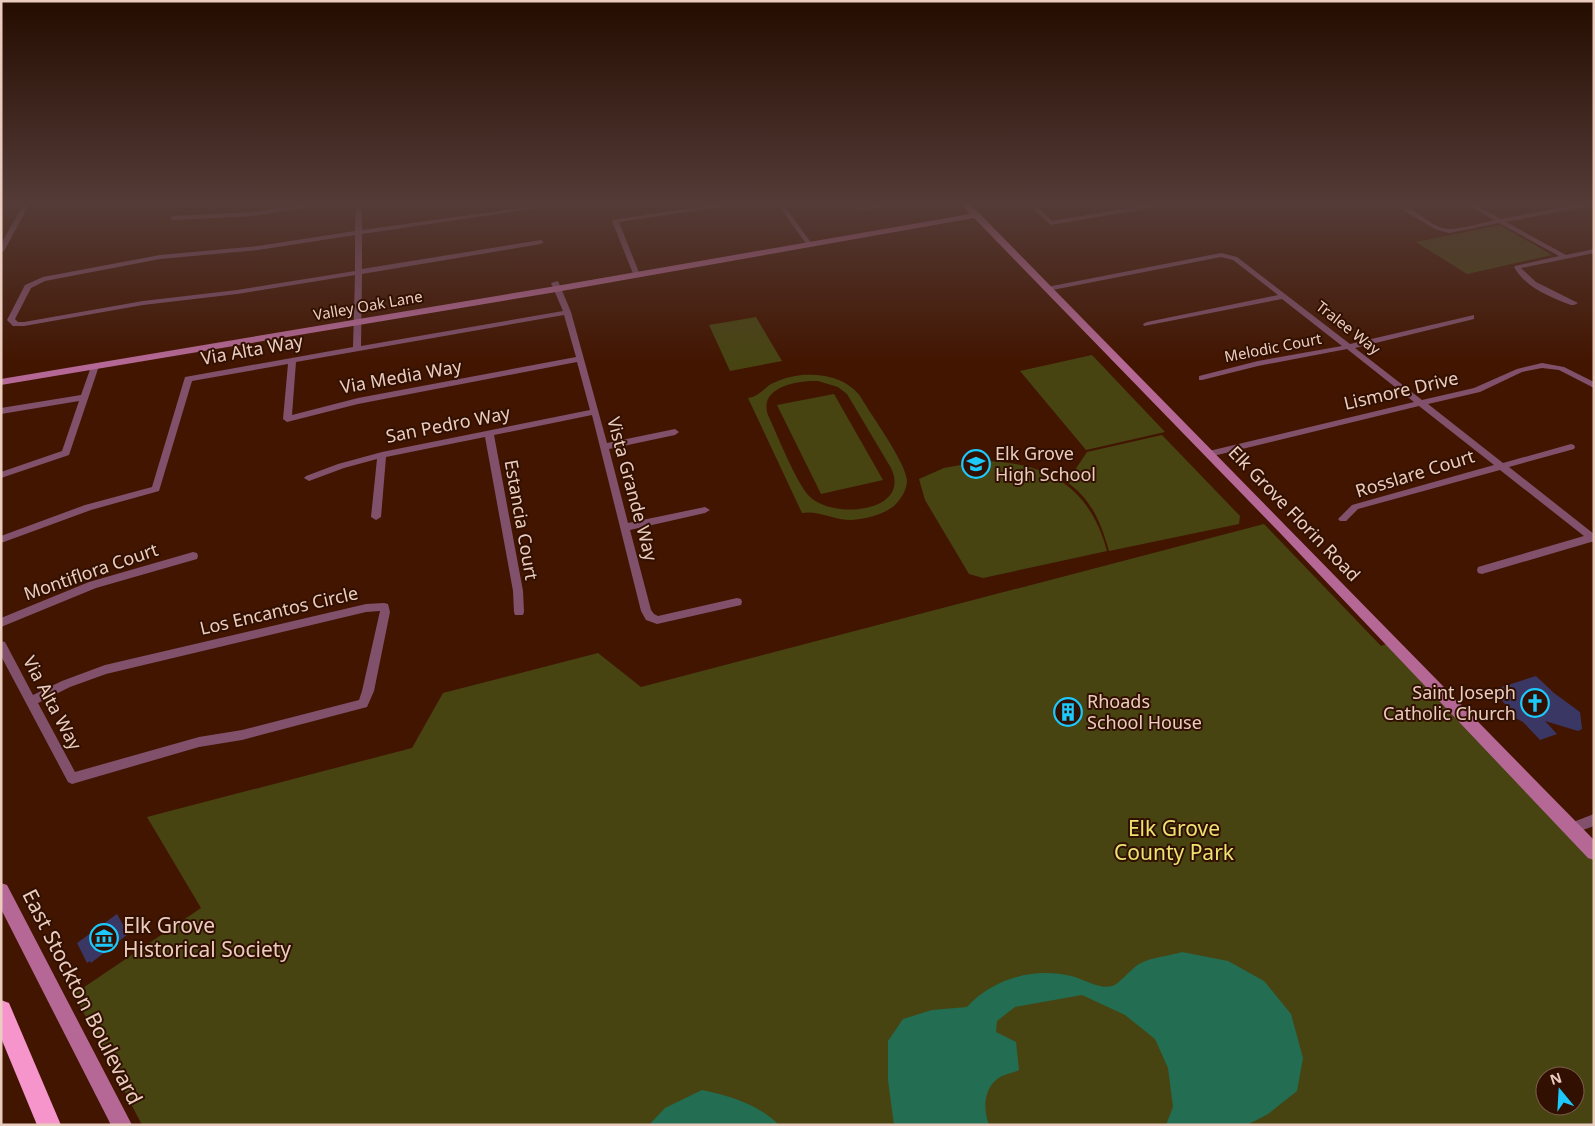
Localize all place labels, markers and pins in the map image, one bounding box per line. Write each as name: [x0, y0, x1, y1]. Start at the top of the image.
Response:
place label: Elk Grove High School: [995, 441, 1096, 486]
school or university icon: Elk Grove High School: [961, 449, 991, 479]
place label: Saint Joseph Catholic Church: [1383, 680, 1516, 725]
church icon: Saint Joseph Catholic Church: [1520, 688, 1550, 718]
place label: Rhoads School House: [1087, 689, 1202, 734]
building icon: Rhoads School House: [1053, 697, 1083, 727]
place label: Elk Grove Historical Society: [123, 911, 291, 963]
museum icon: Elk Grove Historical Society: [89, 923, 119, 953]

